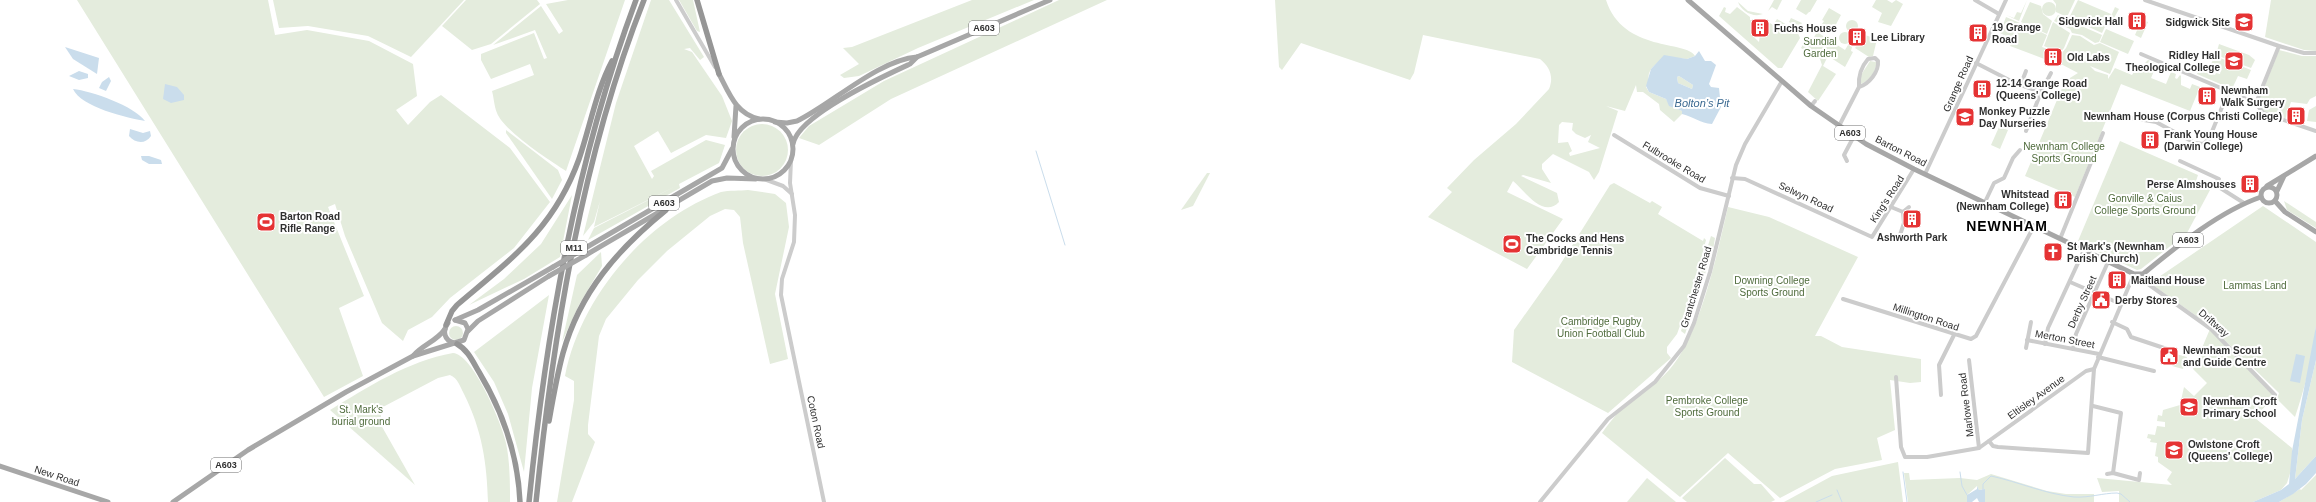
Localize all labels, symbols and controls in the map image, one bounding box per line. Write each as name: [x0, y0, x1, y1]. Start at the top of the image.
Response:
building icon: Sidgwick Hall: [2126, 10, 2148, 32]
school or university icon: Sidgwick Site: [2233, 11, 2255, 33]
place label: Sidgwick Hall: [2059, 16, 2123, 27]
building icon: Fuchs House: [1749, 17, 1771, 39]
place label: Sidgwick Site: [2166, 17, 2230, 28]
road number: A603: [969, 21, 999, 35]
building icon: 19 Grange Road: [1967, 22, 1989, 44]
place label: 19 Grange Road: [1992, 22, 2041, 45]
place label: Fuchs House: [1774, 23, 1837, 34]
building icon: Lee Library: [1846, 26, 1868, 48]
place label: Lee Library: [1871, 32, 1925, 43]
park label: Sundial Garden: [1803, 36, 1837, 59]
building icon: Old Labs: [2042, 46, 2064, 68]
place label: Ridley Hall Theological College: [2126, 50, 2220, 73]
school or university icon: Ridley Hall Theological College: [2223, 50, 2245, 72]
place label: Old Labs: [2067, 52, 2110, 63]
street label: Grange Road: [1941, 54, 1975, 114]
building icon: 12-14 Grange Road (Queens' College): [1971, 78, 1993, 100]
place label: 12-14 Grange Road (Queens' College): [1996, 78, 2087, 101]
building icon: Newnham Walk Surgery: [2196, 85, 2218, 107]
place label: Newnham Walk Surgery: [2221, 85, 2285, 108]
water label: Bolton’s Pit: [1675, 97, 1730, 109]
building icon: Newnham House (Corpus Christi College): [2285, 105, 2307, 127]
school or university icon: Monkey Puzzle Day Nurseries: [1954, 106, 1976, 128]
place label: Monkey Puzzle Day Nurseries: [1979, 106, 2051, 129]
place label: Newnham House (Corpus Christi College): [2084, 111, 2282, 122]
road number: A603: [1835, 126, 1865, 140]
building icon: Frank Young House (Darwin College): [2139, 129, 2161, 151]
place label: Frank Young House (Darwin College): [2164, 129, 2258, 152]
street label: Barton Road: [1873, 133, 1929, 169]
street label: Fulbrooke Road: [1641, 139, 1707, 185]
park label: Newnham College Sports Ground: [2023, 141, 2105, 164]
building icon: Perse Almshouses: [2239, 173, 2261, 195]
street label: King's Road: [1868, 174, 1906, 224]
place label: Perse Almshouses: [2147, 179, 2236, 190]
street label: Selwyn Road: [1777, 180, 1835, 214]
place label: Whitstead (Newnham College): [1956, 189, 2049, 212]
building icon: Whitstead (Newnham College): [2052, 189, 2074, 211]
park label: Gonville & Caius College Sports Ground: [2094, 193, 2196, 216]
road number: A603: [649, 196, 679, 210]
building icon: Ashworth Park: [1901, 208, 1923, 230]
sports icon: Barton Road Rifle Range: [255, 211, 277, 233]
place label: Barton Road Rifle Range: [280, 211, 340, 234]
district label: NEWNHAM: [1966, 218, 2048, 234]
place label: Ashworth Park: [1877, 232, 1948, 243]
sports icon: The Cocks and Hens Cambridge Tennis: [1501, 233, 1523, 255]
place label: The Cocks and Hens Cambridge Tennis: [1526, 233, 1625, 256]
road number: A603: [2173, 233, 2203, 247]
road number: M11: [561, 241, 587, 255]
church icon: St Mark's (Newnham Parish Church): [2042, 241, 2064, 263]
place label: St Mark's (Newnham Parish Church): [2067, 241, 2165, 264]
street label: Grantchester Road: [1678, 245, 1714, 329]
building icon: Maitland House: [2106, 269, 2128, 291]
street label: Derby Street: [2066, 274, 2099, 330]
park label: Downing College Sports Ground: [1734, 275, 1810, 298]
place label: Maitland House: [2131, 275, 2205, 286]
park label: Lammas Land: [2223, 280, 2287, 291]
public building icon: Derby Stores: [2090, 289, 2112, 311]
place label: Derby Stores: [2115, 295, 2178, 306]
street label: Millington Road: [1892, 301, 1960, 333]
street label: Driftway: [2197, 307, 2231, 339]
park label: Cambridge Rugby Union Football Club: [1557, 316, 1645, 339]
street label: Merton Street: [2034, 328, 2096, 350]
public building icon: Newnham Scout and Guide Centre: [2158, 345, 2180, 367]
place label: Newnham Scout and Guide Centre: [2183, 345, 2267, 368]
street label: Marlowe Road: [1957, 372, 1975, 438]
street label: Eltisley Avenue: [2005, 372, 2067, 421]
street label: Coton Road: [805, 395, 827, 449]
park label: Pembroke College Sports Ground: [1666, 395, 1749, 418]
school or university icon: Newnham Croft Primary School: [2178, 396, 2200, 418]
place label: Newnham Croft Primary School: [2203, 396, 2278, 419]
park label: St. Mark's burial ground: [332, 404, 390, 427]
school or university icon: Owlstone Croft (Queens' College): [2163, 439, 2185, 461]
place label: Owlstone Croft (Queens' College): [2188, 439, 2273, 462]
road number: A603: [211, 458, 241, 472]
street label: New Road: [33, 464, 81, 488]

